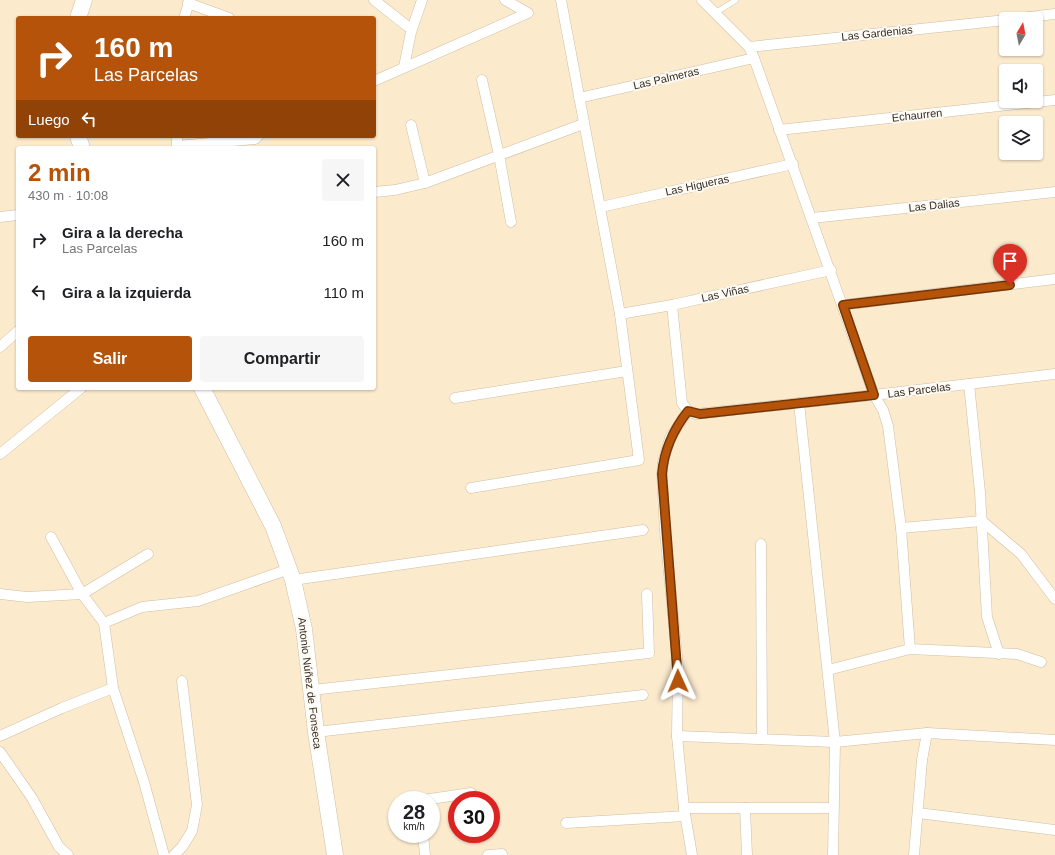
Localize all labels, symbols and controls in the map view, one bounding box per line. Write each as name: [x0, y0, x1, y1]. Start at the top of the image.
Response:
north arrow: [999, 12, 1043, 56]
map controls: [999, 12, 1043, 160]
street label: Las Gardenias: [841, 23, 914, 43]
icon: right: [28, 32, 80, 84]
text: 160 m: [94, 32, 173, 63]
street label: Las Palmeras: [632, 64, 701, 91]
button: sound: [999, 64, 1043, 108]
text: Las Parcelas: [94, 65, 198, 85]
street label: Echaurren: [891, 106, 943, 124]
icon: left: [78, 108, 100, 130]
text: Luego: [28, 111, 70, 128]
button: layers: [999, 116, 1043, 160]
text: 2 min: [28, 159, 91, 186]
button: close: [322, 159, 364, 201]
street label: Las Higueras: [664, 172, 730, 198]
text: 430 m · 10:08: [28, 188, 108, 203]
street label: Las Dalias: [908, 196, 961, 214]
text: Gira a la derecha: [62, 224, 183, 241]
icon: right: [28, 229, 50, 251]
text: 160 m: [322, 232, 364, 249]
text: Las Parcelas: [62, 241, 137, 256]
pin: [993, 244, 1027, 285]
icon: arrive: [999, 250, 1021, 272]
icon: left: [28, 281, 50, 303]
street label: Las Viñas: [700, 282, 750, 304]
text: Gira a la izquierda: [62, 284, 191, 301]
text: 110 m: [323, 284, 364, 301]
button: Salir: [28, 336, 192, 382]
button: Compartir: [200, 336, 364, 382]
street label: Las Parcelas: [887, 380, 952, 400]
street label: Antonio Núñez de Fonseca: [296, 616, 324, 750]
position arrow: [657, 660, 699, 702]
speed limit sign: 30: [448, 791, 500, 843]
text: 28: [403, 801, 425, 823]
text: km/h: [403, 821, 425, 832]

